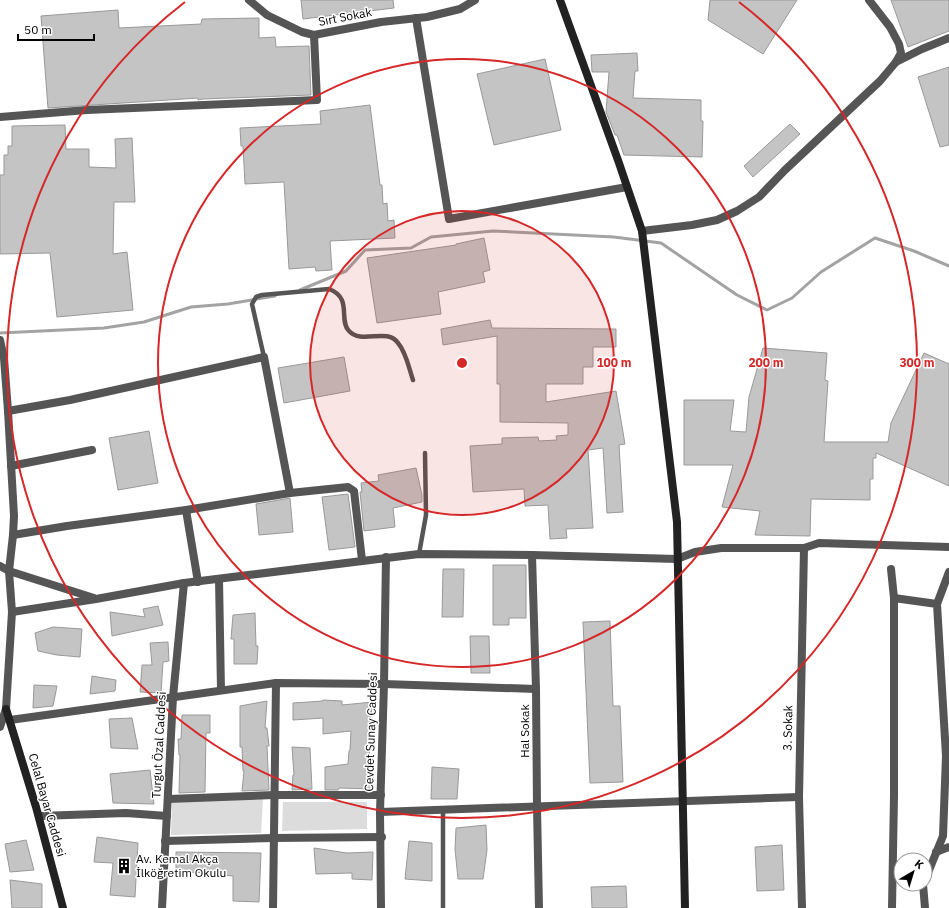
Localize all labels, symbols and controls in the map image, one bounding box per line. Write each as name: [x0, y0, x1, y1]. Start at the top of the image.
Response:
street label: Sırt Sokak: [317, 4, 374, 29]
scale bar: [18, 16, 94, 42]
text: 50 m: [24, 22, 52, 37]
text: 100 m: [596, 355, 632, 370]
text: 200 m: [748, 355, 784, 370]
text: 300 m: [899, 355, 935, 370]
centre of rings: [455, 356, 469, 370]
street label: Cevdet Sunay Caddesi: [361, 672, 380, 792]
street label: Turgut Özal Caddesi: [148, 691, 169, 799]
street label: Hal Sokak: [517, 703, 532, 758]
street label: 3. Sokak: [780, 704, 795, 751]
street label: Celal Bayar Caddesi: [26, 752, 69, 858]
place label: Av. Kemal Akça İlköğretim Okulu: [136, 851, 226, 880]
north arrow: [893, 852, 933, 892]
text: K: [912, 856, 927, 872]
building icon: Av. Kemal Akça İlköğretim Okulu: [115, 857, 133, 875]

